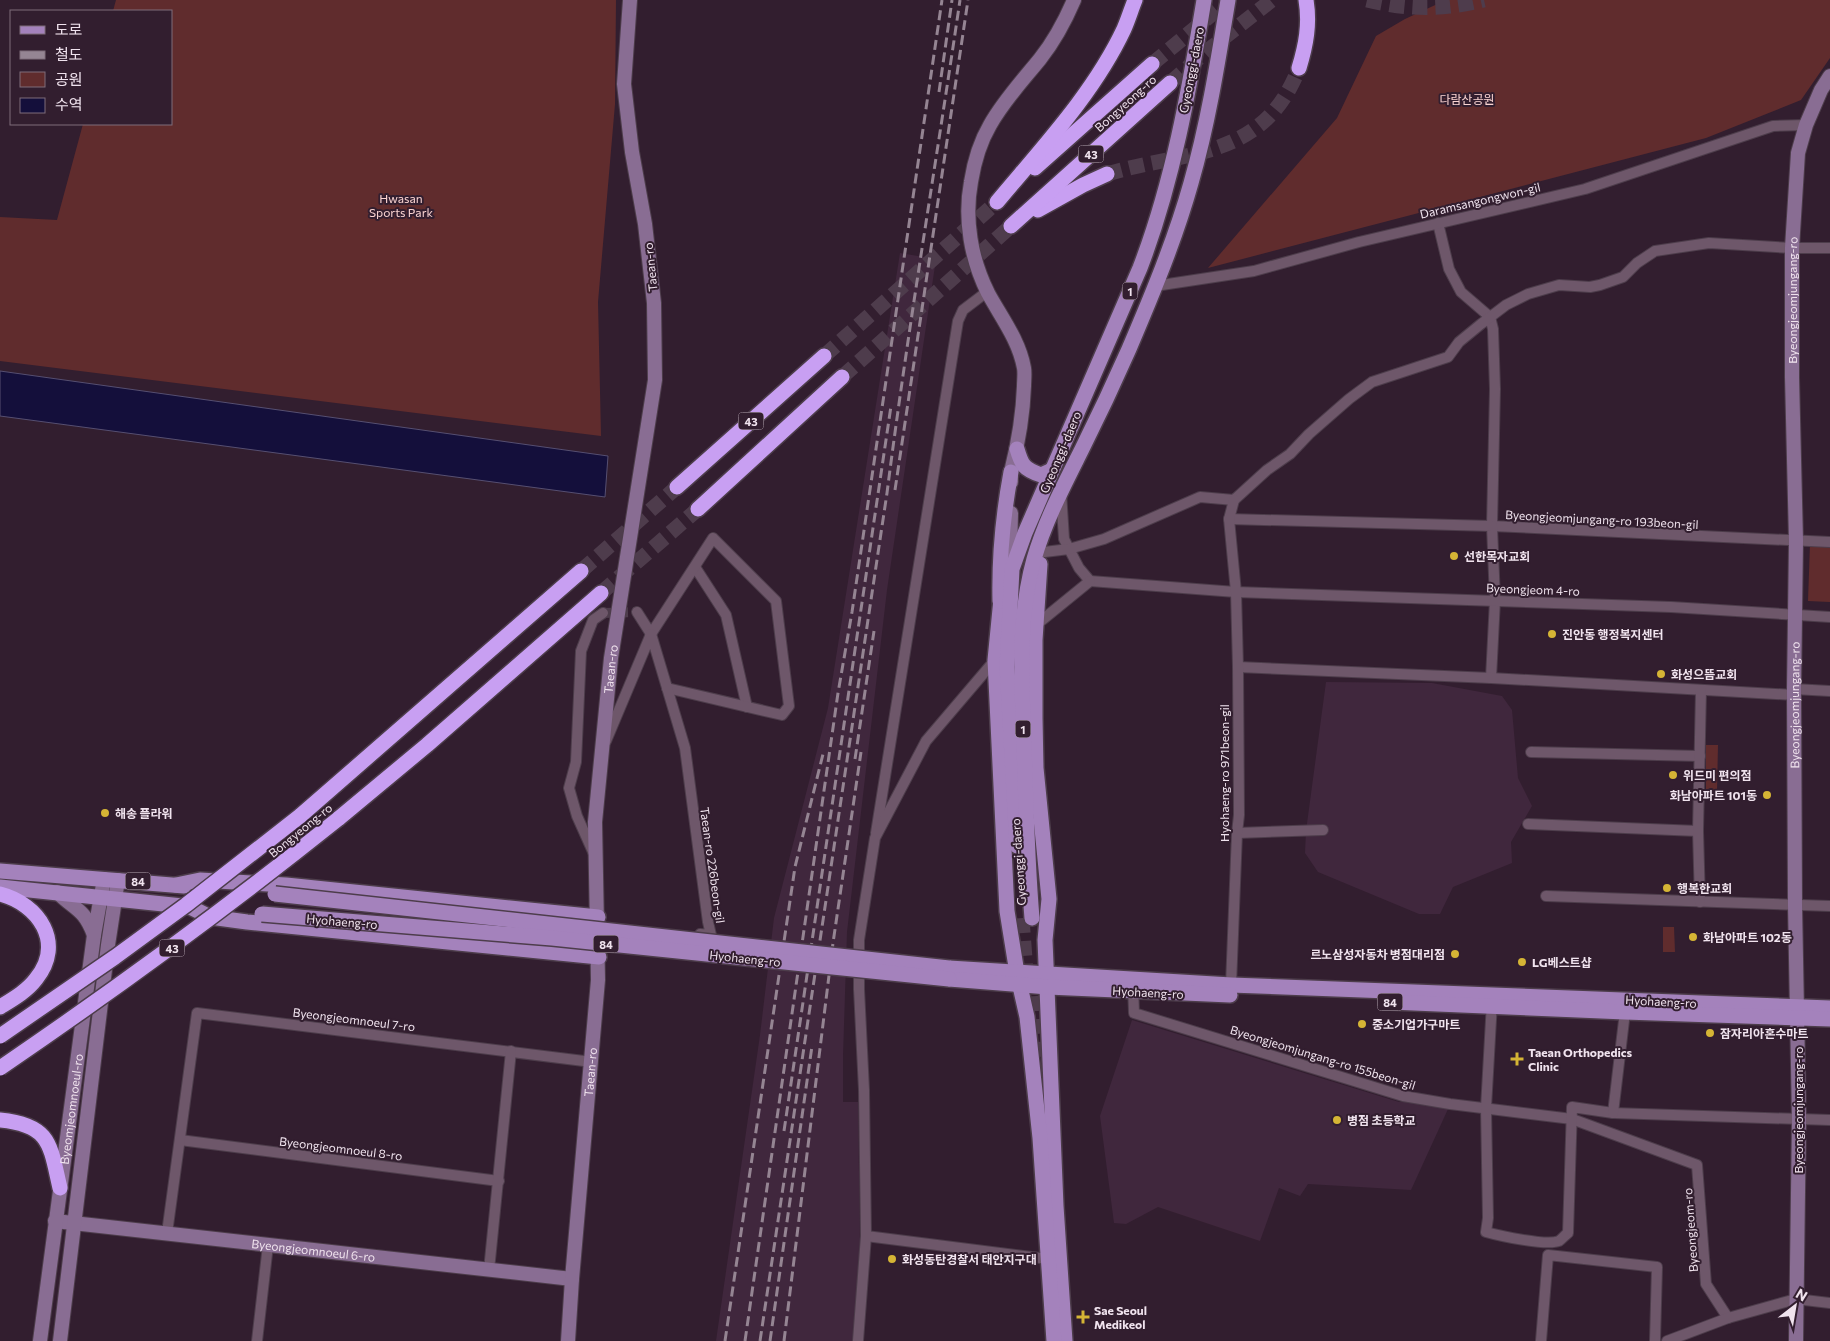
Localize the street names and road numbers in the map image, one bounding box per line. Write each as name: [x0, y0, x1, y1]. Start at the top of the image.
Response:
street label: Gyeonggi-daero: [1176, 26, 1206, 114]
street label: Bongyeong-ro: [1091, 72, 1159, 134]
road number: 43: [1078, 146, 1104, 162]
street label: Daramsangongwon-gil: [1418, 179, 1542, 221]
street label: Byeongjeomjungang-ro: [1785, 236, 1800, 364]
street label: Taean-ro: [640, 242, 660, 292]
road number: 1: [1122, 282, 1138, 300]
street label: Gyeonggi-daero: [1036, 409, 1084, 495]
road number: 43: [738, 412, 764, 430]
street label: Byeongjeomjungang-ro 193beon-gil: [1505, 507, 1699, 531]
street label: Byeongjeom 4-ro: [1486, 580, 1580, 598]
street label: Byeongjeomjungang-ro: [1787, 641, 1802, 769]
street label: Taean-ro: [601, 643, 620, 694]
street label: Hyohaeng-ro 971beon-gil: [1217, 704, 1231, 842]
road number: 1: [1016, 721, 1030, 738]
street label: Bongyeong-ro: [265, 800, 335, 860]
street label: Taean-ro 226beon-gil: [698, 806, 728, 924]
street label: Gyeonggi-daero: [1008, 818, 1028, 906]
road number: 84: [126, 872, 150, 889]
street label: Hyohaeng-ro: [306, 911, 378, 931]
road number: 84: [594, 936, 618, 952]
road number: 43: [160, 940, 184, 956]
street label: Hyohaeng-ro: [709, 947, 781, 969]
street label: Hyohaeng-ro: [1112, 983, 1184, 1001]
street label: Hyohaeng-ro: [1625, 992, 1697, 1010]
road number: 84: [1378, 994, 1402, 1010]
street label: Byeongjeomnoeul 7-ro: [292, 1005, 416, 1033]
street label: Byeongjeomjungang-ro 155beon-gil: [1229, 1022, 1417, 1092]
street label: Taean-ro: [581, 1047, 599, 1097]
street label: Byeongjeomjungang-ro: [1791, 1047, 1805, 1173]
street label: Byeomjeomnoeul-ro: [57, 1053, 85, 1165]
street label: Byeongjeomnoeul 8-ro: [279, 1133, 403, 1163]
street label: Byeongjeom-ro: [1680, 1187, 1700, 1273]
street label: Byeongjeomnoeul 6-ro: [251, 1236, 376, 1264]

